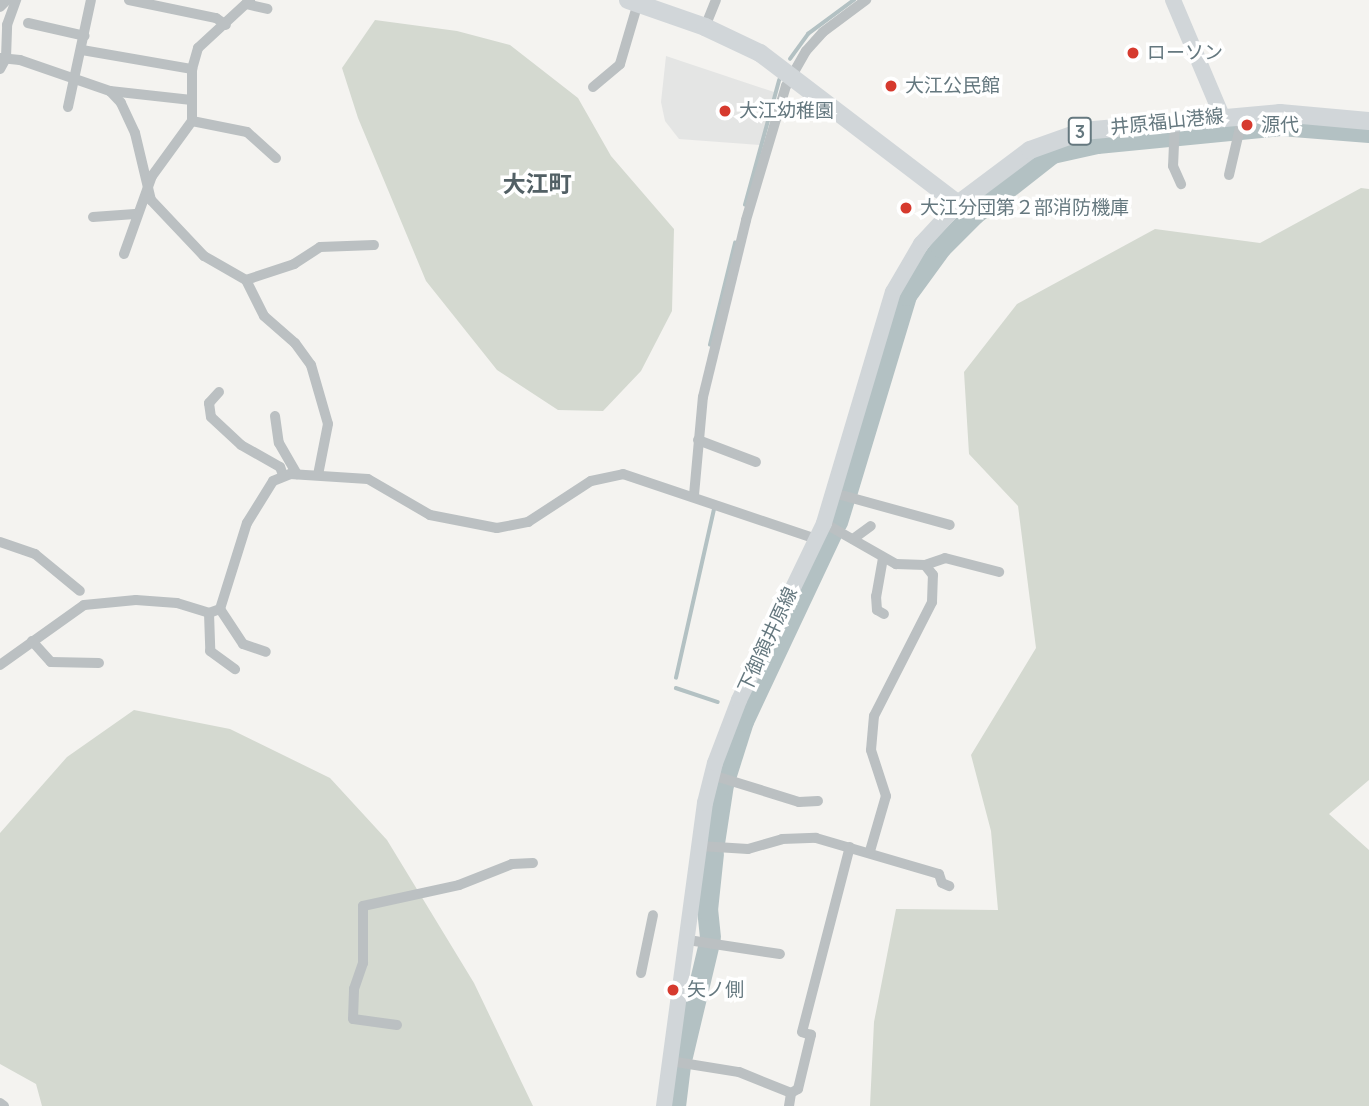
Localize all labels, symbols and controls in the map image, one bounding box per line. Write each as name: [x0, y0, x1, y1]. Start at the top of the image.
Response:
place label: ローソン: [1147, 42, 1223, 64]
marker: ローソン: [1125, 45, 1141, 61]
place label: 大江公民館: [905, 75, 1000, 97]
marker: 大江公民館: [883, 78, 899, 94]
place label: 大江幼稚園: [739, 100, 834, 122]
marker: 大江幼稚園: [717, 103, 733, 119]
street label: 井原福山港線: [1109, 105, 1225, 139]
place label: 源代: [1261, 114, 1299, 136]
road number: 3: [1068, 116, 1092, 146]
marker: 源代: [1239, 117, 1255, 133]
district label: 大江町: [503, 169, 571, 197]
place label: 大江分団第２部消防機庫: [920, 197, 1129, 219]
marker: 大江分団第２部消防機庫: [898, 200, 914, 216]
street label: 下御領井原線: [734, 584, 802, 696]
place label: 矢ノ側: [687, 979, 744, 1001]
marker: 矢ノ側: [665, 982, 681, 998]

